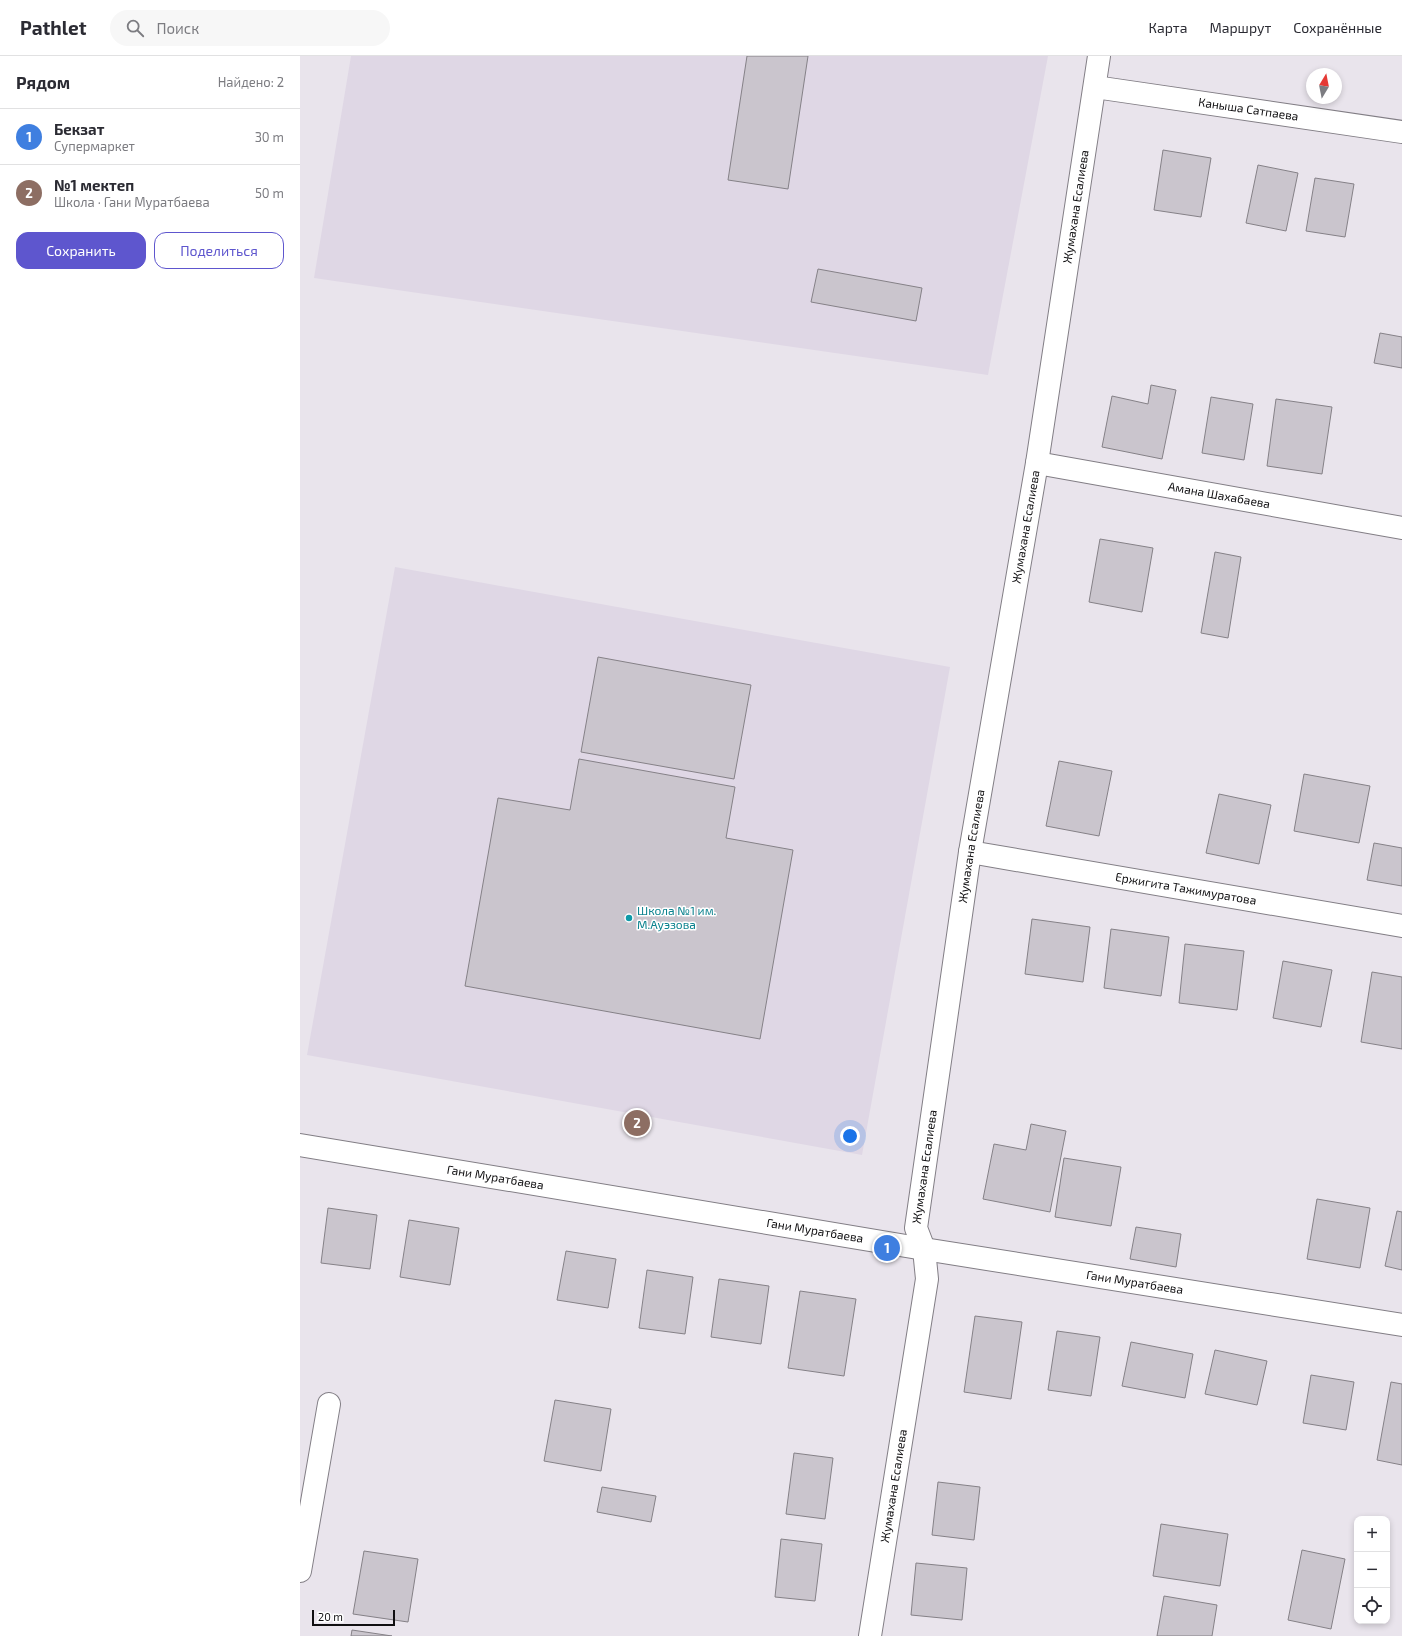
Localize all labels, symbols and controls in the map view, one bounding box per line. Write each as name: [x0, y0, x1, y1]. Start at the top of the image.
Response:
search box: [110, 10, 390, 46]
text: Pathlet: [20, 16, 86, 39]
icon: search: [124, 17, 146, 39]
text: Поиск: [156, 19, 199, 37]
text: Карта: [1149, 19, 1187, 36]
text: Маршрут: [1209, 19, 1271, 36]
text: Сохранённые: [1293, 19, 1382, 36]
north arrow: [1306, 68, 1342, 104]
text: Рядом: [16, 72, 70, 92]
text: Найдено: 2: [218, 74, 284, 90]
street label: Каныша Сатпаева: [1197, 94, 1300, 123]
text: Бекзат: [54, 120, 104, 138]
text: 1: [26, 129, 32, 145]
text: 30 m: [255, 129, 284, 145]
text: Супермаркет: [54, 138, 135, 154]
street label: Жумахана Есалиева: [1059, 149, 1091, 264]
text: №1 мектеп: [54, 176, 134, 194]
text: 2: [25, 185, 33, 201]
text: 50 m: [255, 185, 284, 201]
text: Школа · Гани Муратбаева: [54, 194, 210, 210]
button: Сохранить: [16, 232, 146, 269]
button: Поделиться: [154, 232, 284, 269]
street label: Жумахана Есалиева: [1008, 469, 1042, 584]
street label: Амана Шахабаева: [1167, 478, 1271, 510]
street label: Жумахана Есалиева: [955, 788, 987, 904]
street label: Ержигита Тажимуратова: [1114, 869, 1258, 907]
place label: Школа №1 им. М.Ауэзова: [637, 903, 716, 932]
marker: Школа №1 им. М.Ауэзова: [624, 913, 634, 923]
pin: 2: [624, 1108, 650, 1138]
street label: Жумахана Есалиева: [909, 1109, 939, 1224]
your location: [840, 1126, 860, 1146]
street label: Гани Муратбаева: [446, 1162, 545, 1192]
street label: Гани Муратбаева: [766, 1215, 864, 1245]
pin: 1: [874, 1233, 900, 1263]
street label: Гани Муратбаева: [1085, 1267, 1184, 1296]
street label: Жумахана Есалиева: [877, 1428, 909, 1544]
map controls: [1354, 1516, 1390, 1624]
button: +: [1354, 1516, 1390, 1552]
button: −: [1354, 1552, 1390, 1588]
button: locate: [1354, 1588, 1390, 1624]
scale bar: [312, 1608, 395, 1627]
text: 20 m: [318, 1610, 343, 1623]

